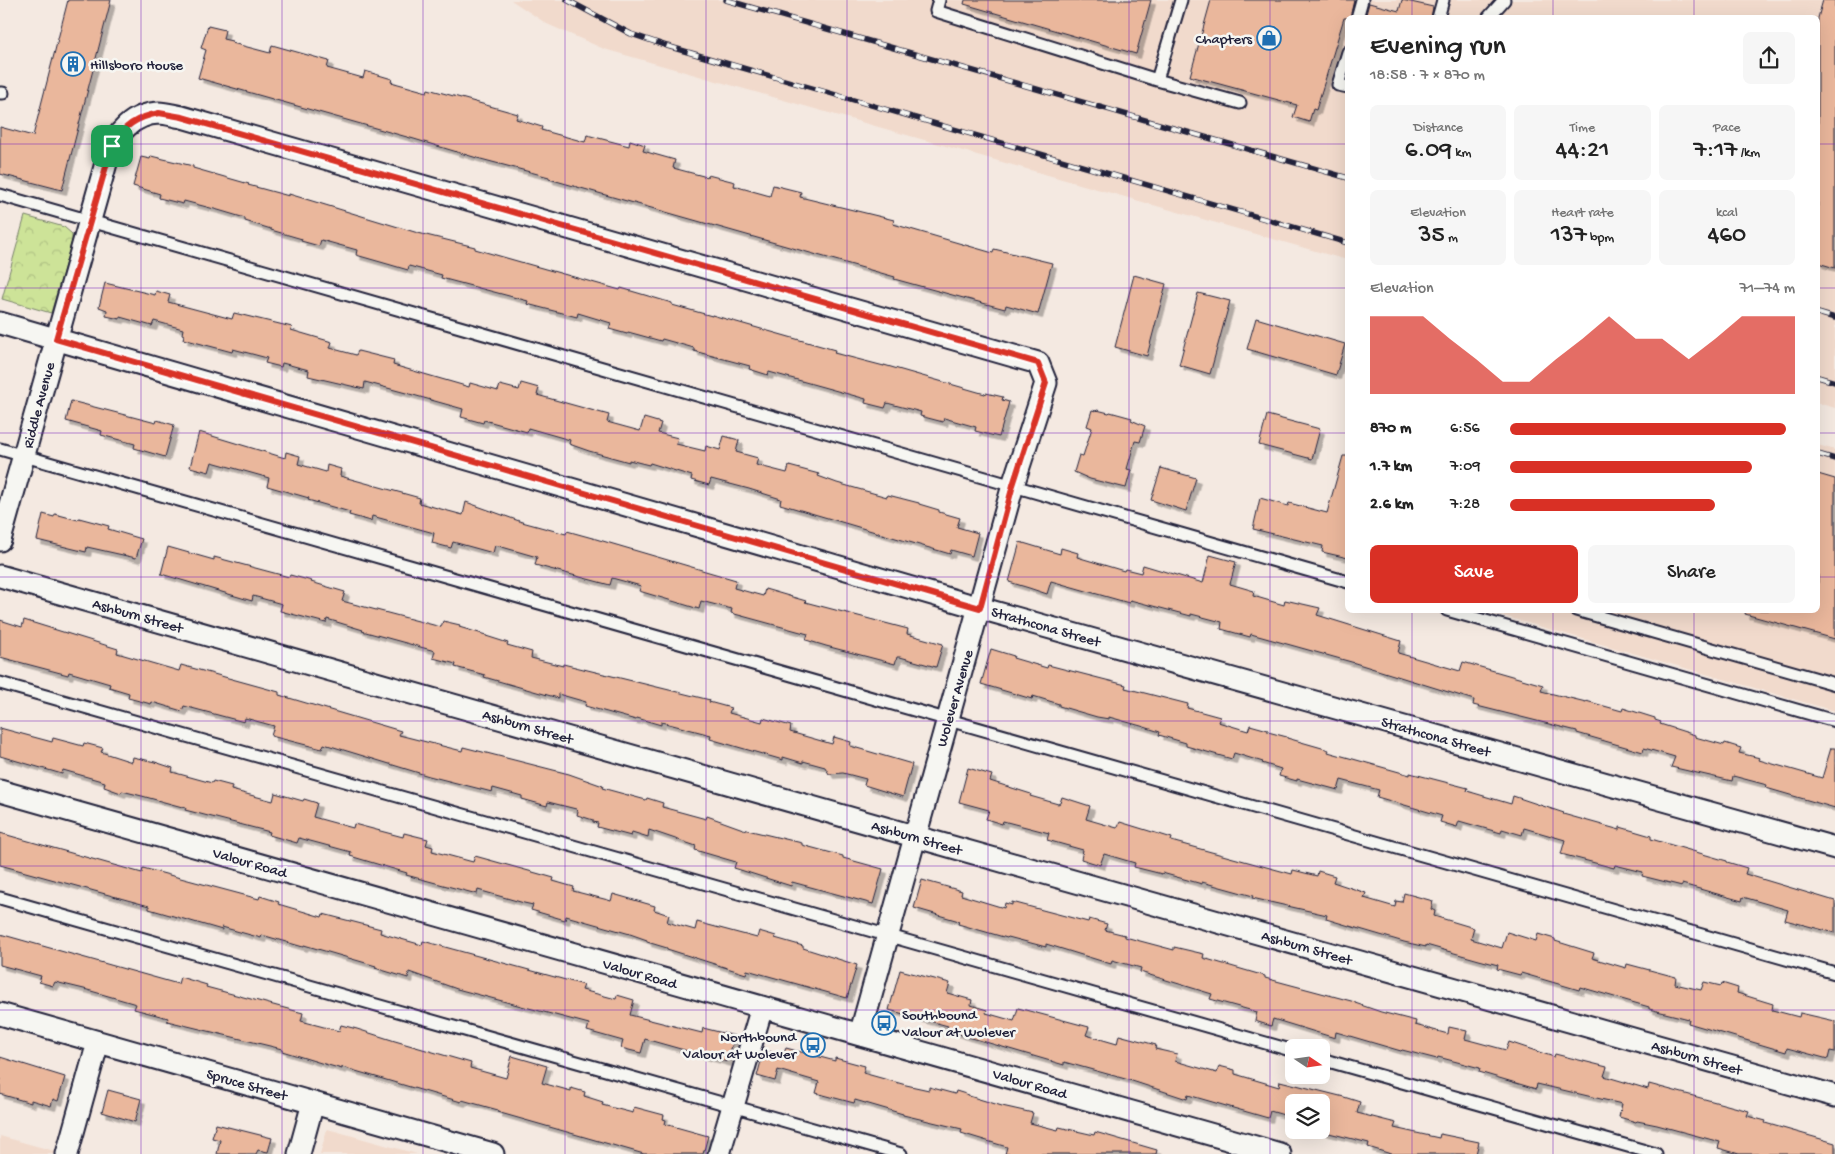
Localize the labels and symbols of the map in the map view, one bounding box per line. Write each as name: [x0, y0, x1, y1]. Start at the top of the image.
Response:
shop icon: Chapters: [1256, 25, 1282, 51]
place label: Chapters: [1195, 31, 1252, 49]
building icon: Hillsboro House: [60, 51, 86, 77]
place label: Hillsboro House: [90, 57, 183, 75]
pin: [91, 125, 133, 167]
street label: Riddle Avenue: [20, 360, 60, 451]
street label: Ashburn Street: [90, 595, 187, 639]
street label: Strathcona Street: [989, 604, 1104, 653]
street label: Wolever Avenue: [934, 648, 978, 749]
street label: Ashburn Street: [480, 706, 577, 750]
street label: Strathcona Street: [1379, 714, 1494, 763]
street label: Ashburn Street: [869, 817, 966, 861]
street label: Valour Road: [209, 844, 290, 883]
street label: Ashburn Street: [1259, 927, 1356, 971]
street label: Valour Road: [599, 955, 680, 994]
place label: Southbound Valour at Wolever: [901, 1007, 1017, 1042]
bus stop icon: Southbound Valour at Wolever: [871, 1010, 897, 1036]
place label: Northbound Valour at Wolever: [682, 1029, 798, 1064]
bus stop icon: Northbound Valour at Wolever: [800, 1032, 826, 1058]
street label: Ashburn Street: [1649, 1037, 1746, 1081]
north arrow: [1285, 1039, 1330, 1084]
street label: Valour Road: [989, 1065, 1070, 1104]
street label: Spruce Street: [204, 1066, 291, 1107]

